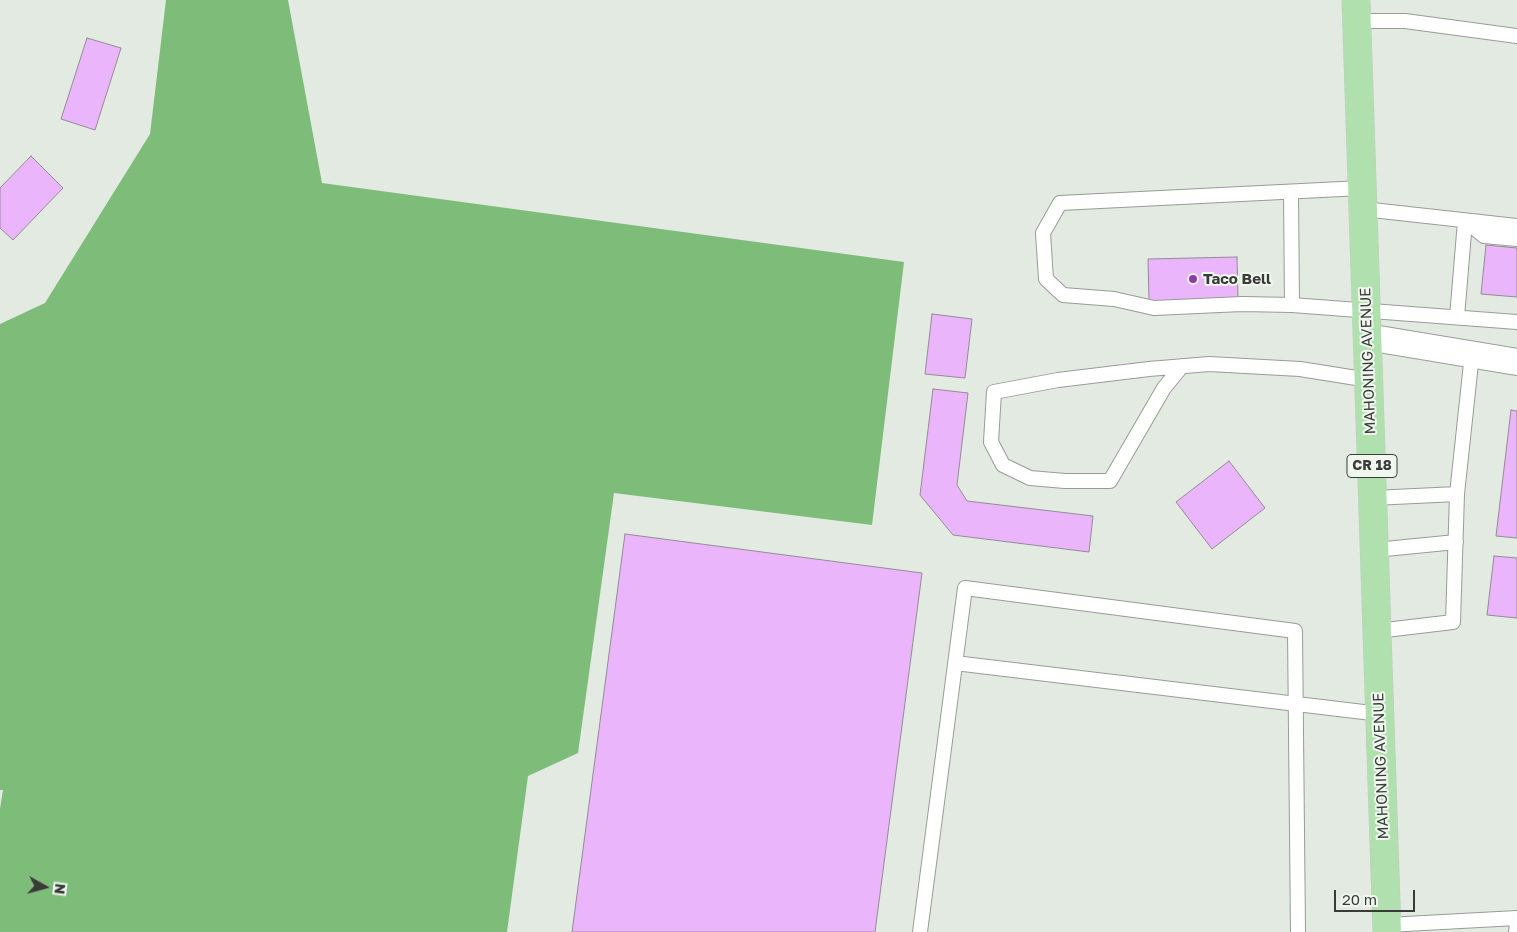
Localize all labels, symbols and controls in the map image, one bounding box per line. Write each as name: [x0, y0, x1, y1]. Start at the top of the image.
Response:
place label: Taco Bell: [1203, 270, 1271, 288]
marker: Taco Bell: [1187, 273, 1199, 285]
street label: MAHONING AVENUE: [1356, 287, 1380, 435]
road number: CR 18: [1347, 454, 1397, 478]
street label: MAHONING AVENUE: [1369, 692, 1393, 840]
north arrow: [20, 862, 70, 912]
scale bar: [1337, 880, 1418, 912]
text: N: [51, 883, 69, 895]
text: 20 m: [1342, 890, 1377, 908]

